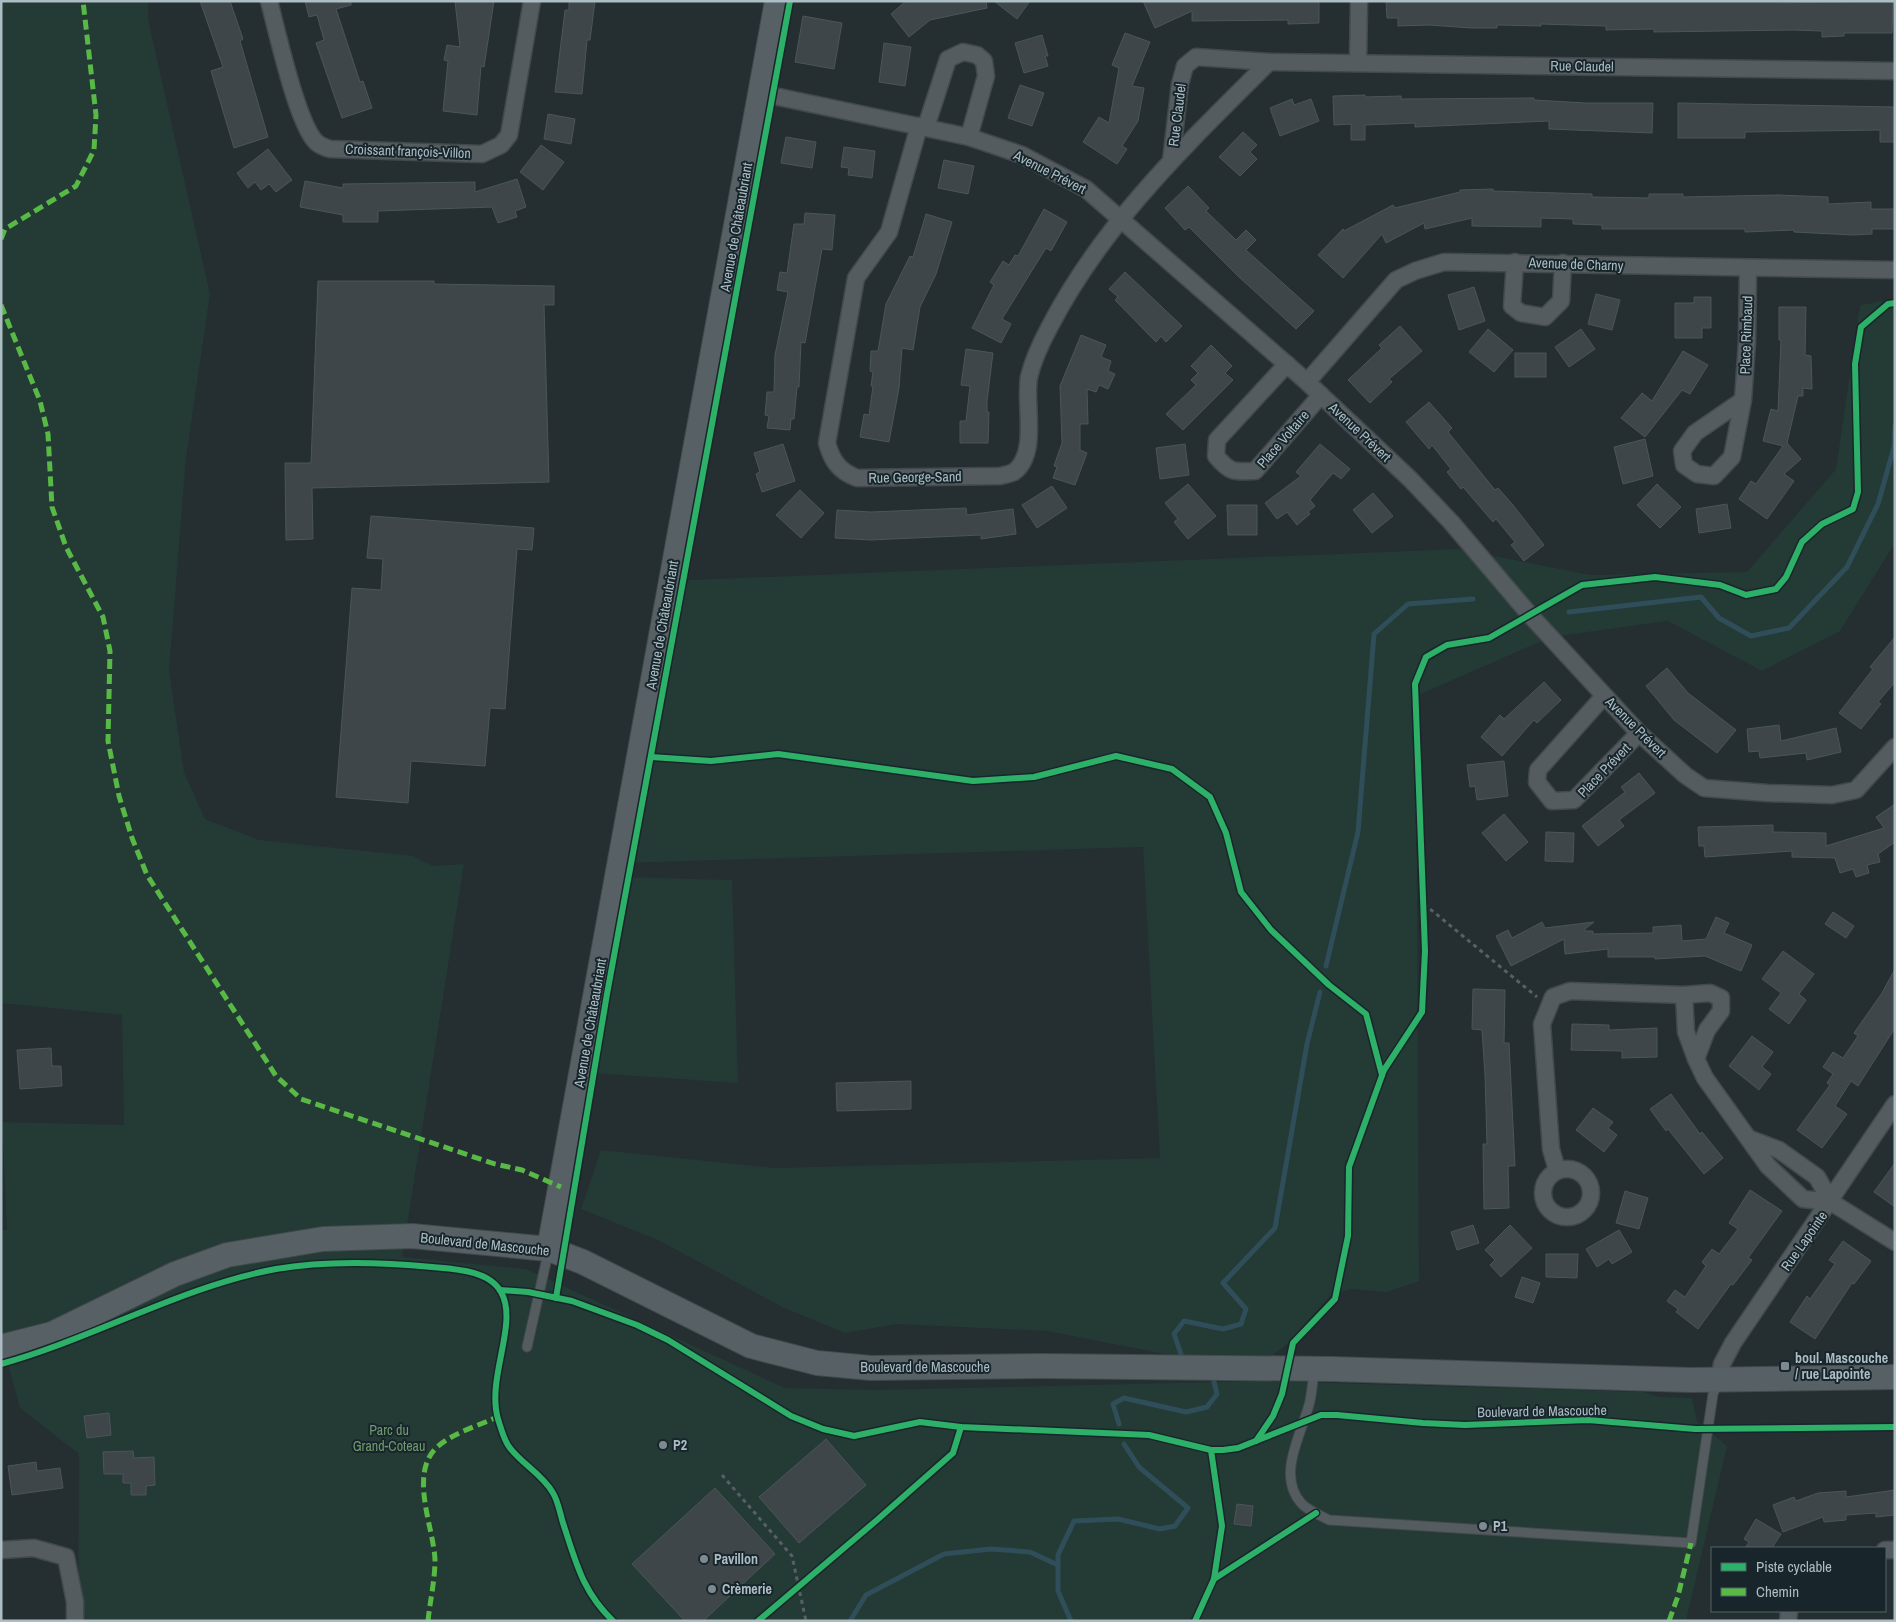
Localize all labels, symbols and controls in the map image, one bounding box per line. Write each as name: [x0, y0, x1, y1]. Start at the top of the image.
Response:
street label: Rue Claudel: [1550, 56, 1614, 76]
street label: Rue Claudel: [1164, 83, 1190, 147]
street label: Croissant françois-Villon: [345, 140, 471, 162]
street label: Avenue Prévert: [1010, 146, 1089, 198]
street label: Avenue de Châteaubriant: [716, 161, 756, 294]
street label: Avenue de Charny: [1527, 253, 1624, 275]
street label: Place Rimbaud: [1736, 295, 1756, 375]
street label: Avenue Prévert: [1324, 398, 1395, 465]
street label: Place Voltaire: [1253, 406, 1313, 472]
street label: Rue George-Sand: [868, 467, 962, 487]
street label: Avenue de Châteaubriant: [642, 559, 682, 692]
street label: Avenue Prévert: [1601, 692, 1670, 761]
street label: Place Prévert: [1574, 739, 1634, 801]
street label: Avenue de Châteaubriant: [570, 957, 610, 1090]
street label: Rue Lapointe: [1777, 1208, 1831, 1274]
street label: Boulevard de Mascouche: [420, 1228, 550, 1260]
place label: boul. Mascouche / rue Lapointe: [1795, 1349, 1888, 1383]
street label: Boulevard de Mascouche: [860, 1358, 990, 1376]
marker: boul. Mascouche / rue Lapointe: [1779, 1360, 1791, 1372]
street label: Boulevard de Mascouche: [1477, 1401, 1607, 1421]
park label: Parc du Grand-Coteau: [353, 1421, 425, 1455]
place label: P2: [673, 1436, 687, 1454]
marker: P2: [657, 1439, 669, 1451]
place label: P1: [1493, 1517, 1508, 1535]
marker: P1: [1477, 1520, 1489, 1532]
legend: [1711, 1547, 1886, 1612]
place label: Pavillon: [714, 1550, 758, 1568]
marker: Pavillon: [698, 1553, 710, 1565]
text: Piste cyclable: [1756, 1556, 1832, 1577]
place label: Crèmerie: [722, 1580, 772, 1598]
text: Chemin: [1756, 1581, 1799, 1602]
marker: Crèmerie: [706, 1583, 718, 1595]

